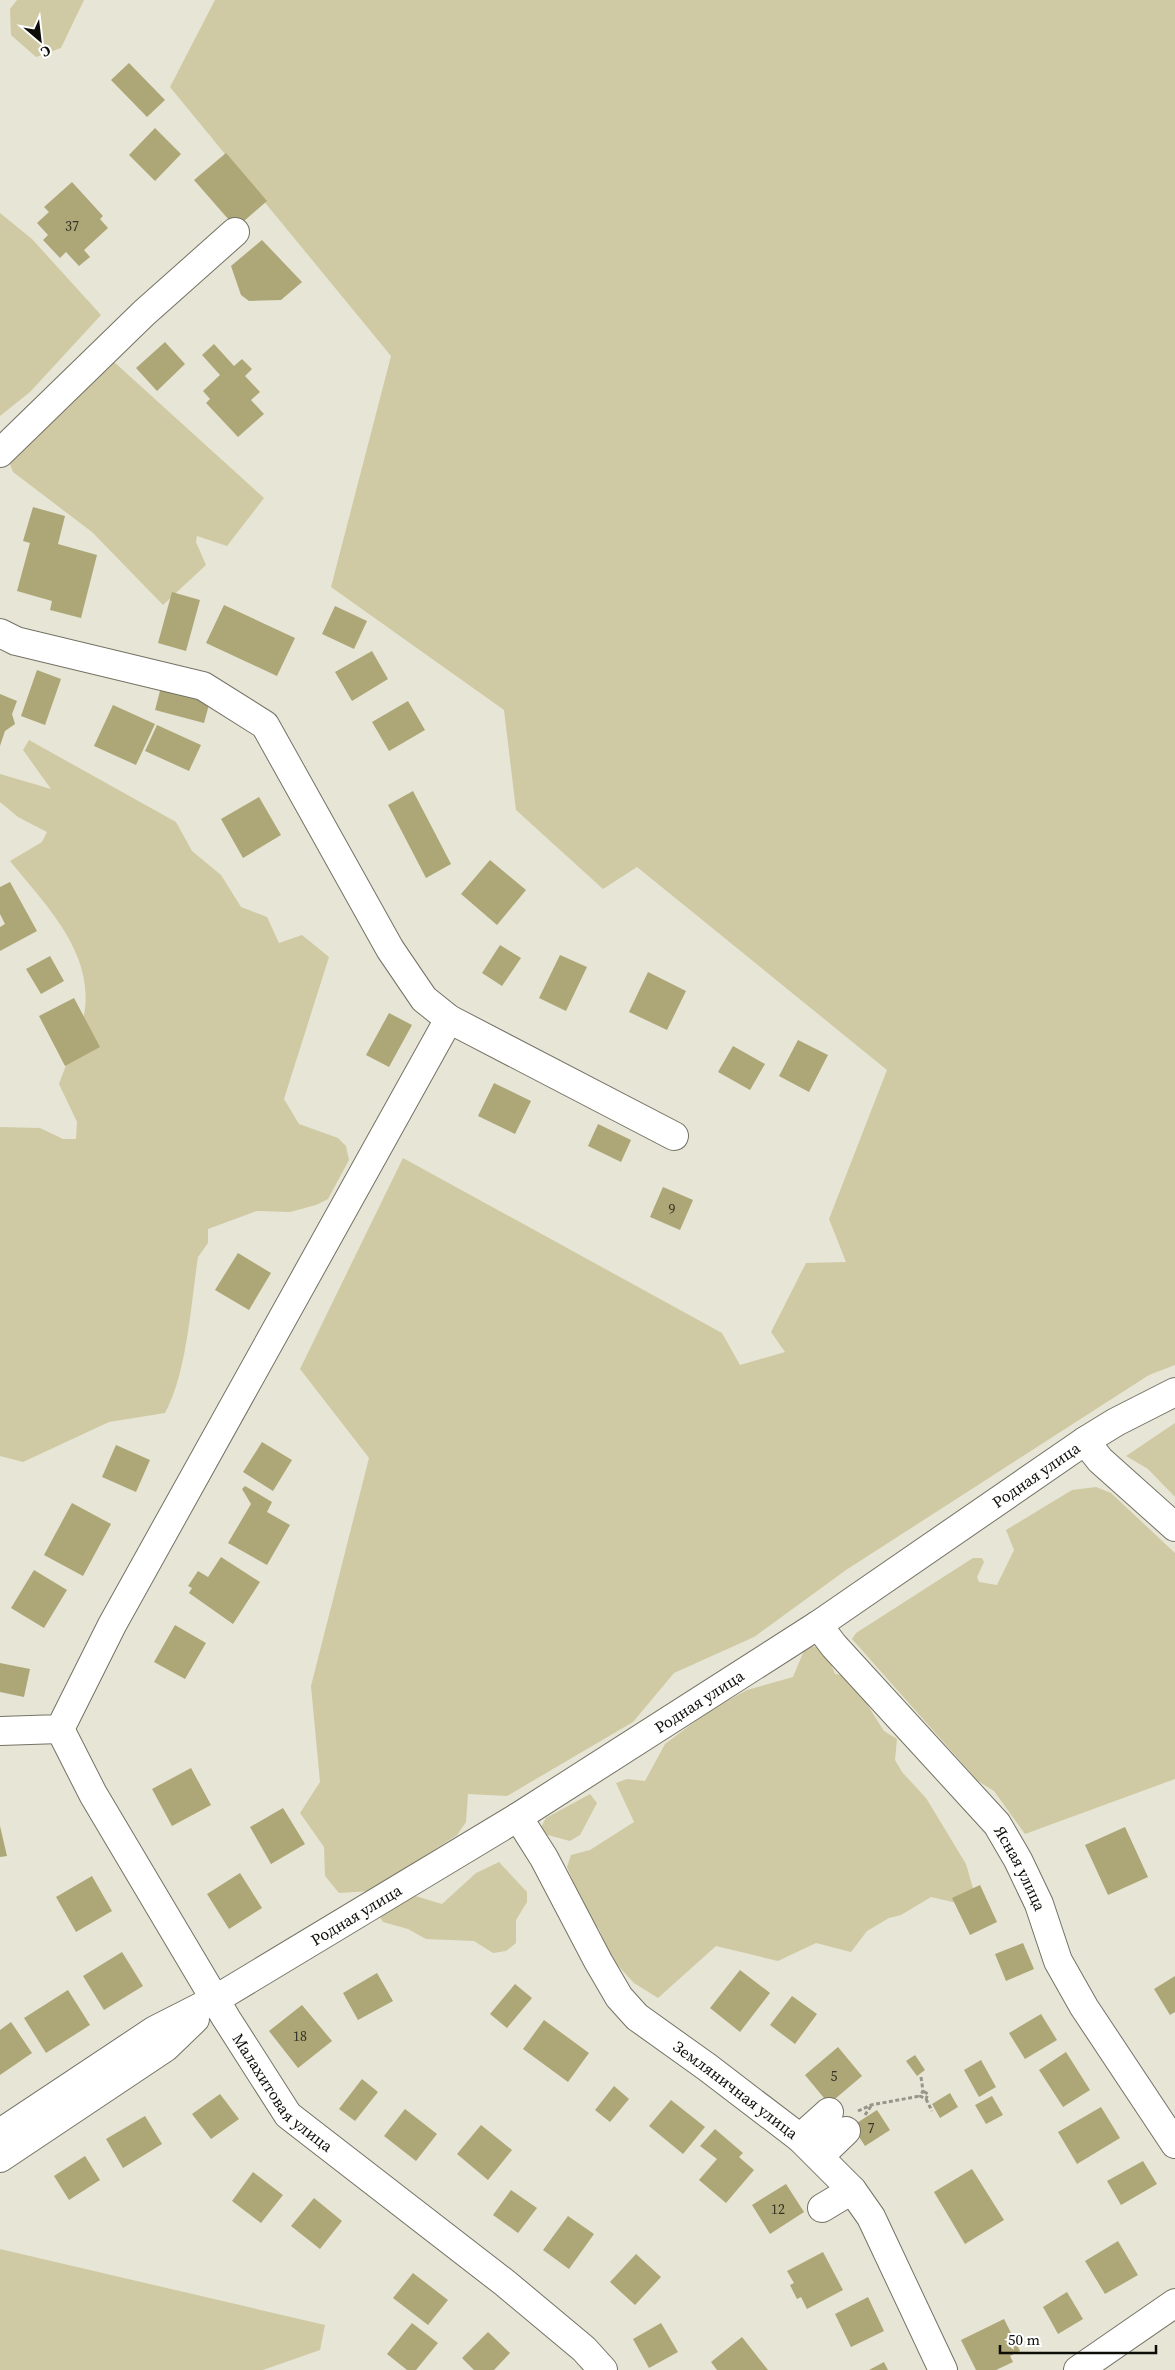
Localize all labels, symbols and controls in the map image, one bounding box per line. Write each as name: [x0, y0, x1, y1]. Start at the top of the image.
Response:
north arrow: [15, 15, 65, 65]
text: С: [37, 41, 55, 62]
house number: 37: [65, 216, 79, 236]
house number: 9: [669, 1199, 676, 1219]
street label: Родная улица: [988, 1436, 1085, 1513]
street label: Родная улица: [650, 1664, 749, 1738]
street label: Ясная улица: [989, 1822, 1052, 1914]
street label: Родная улица: [307, 1878, 406, 1950]
house number: 18: [293, 2026, 307, 2046]
street label: Малахитовая улица: [227, 2029, 338, 2157]
street label: Земляничная улица: [669, 2035, 804, 2144]
house number: 5: [831, 2066, 838, 2086]
house number: 7: [868, 2118, 875, 2138]
house number: 12: [771, 2199, 785, 2219]
scale bar: [1000, 2322, 1156, 2354]
text: 50 m: [1008, 2329, 1040, 2350]

